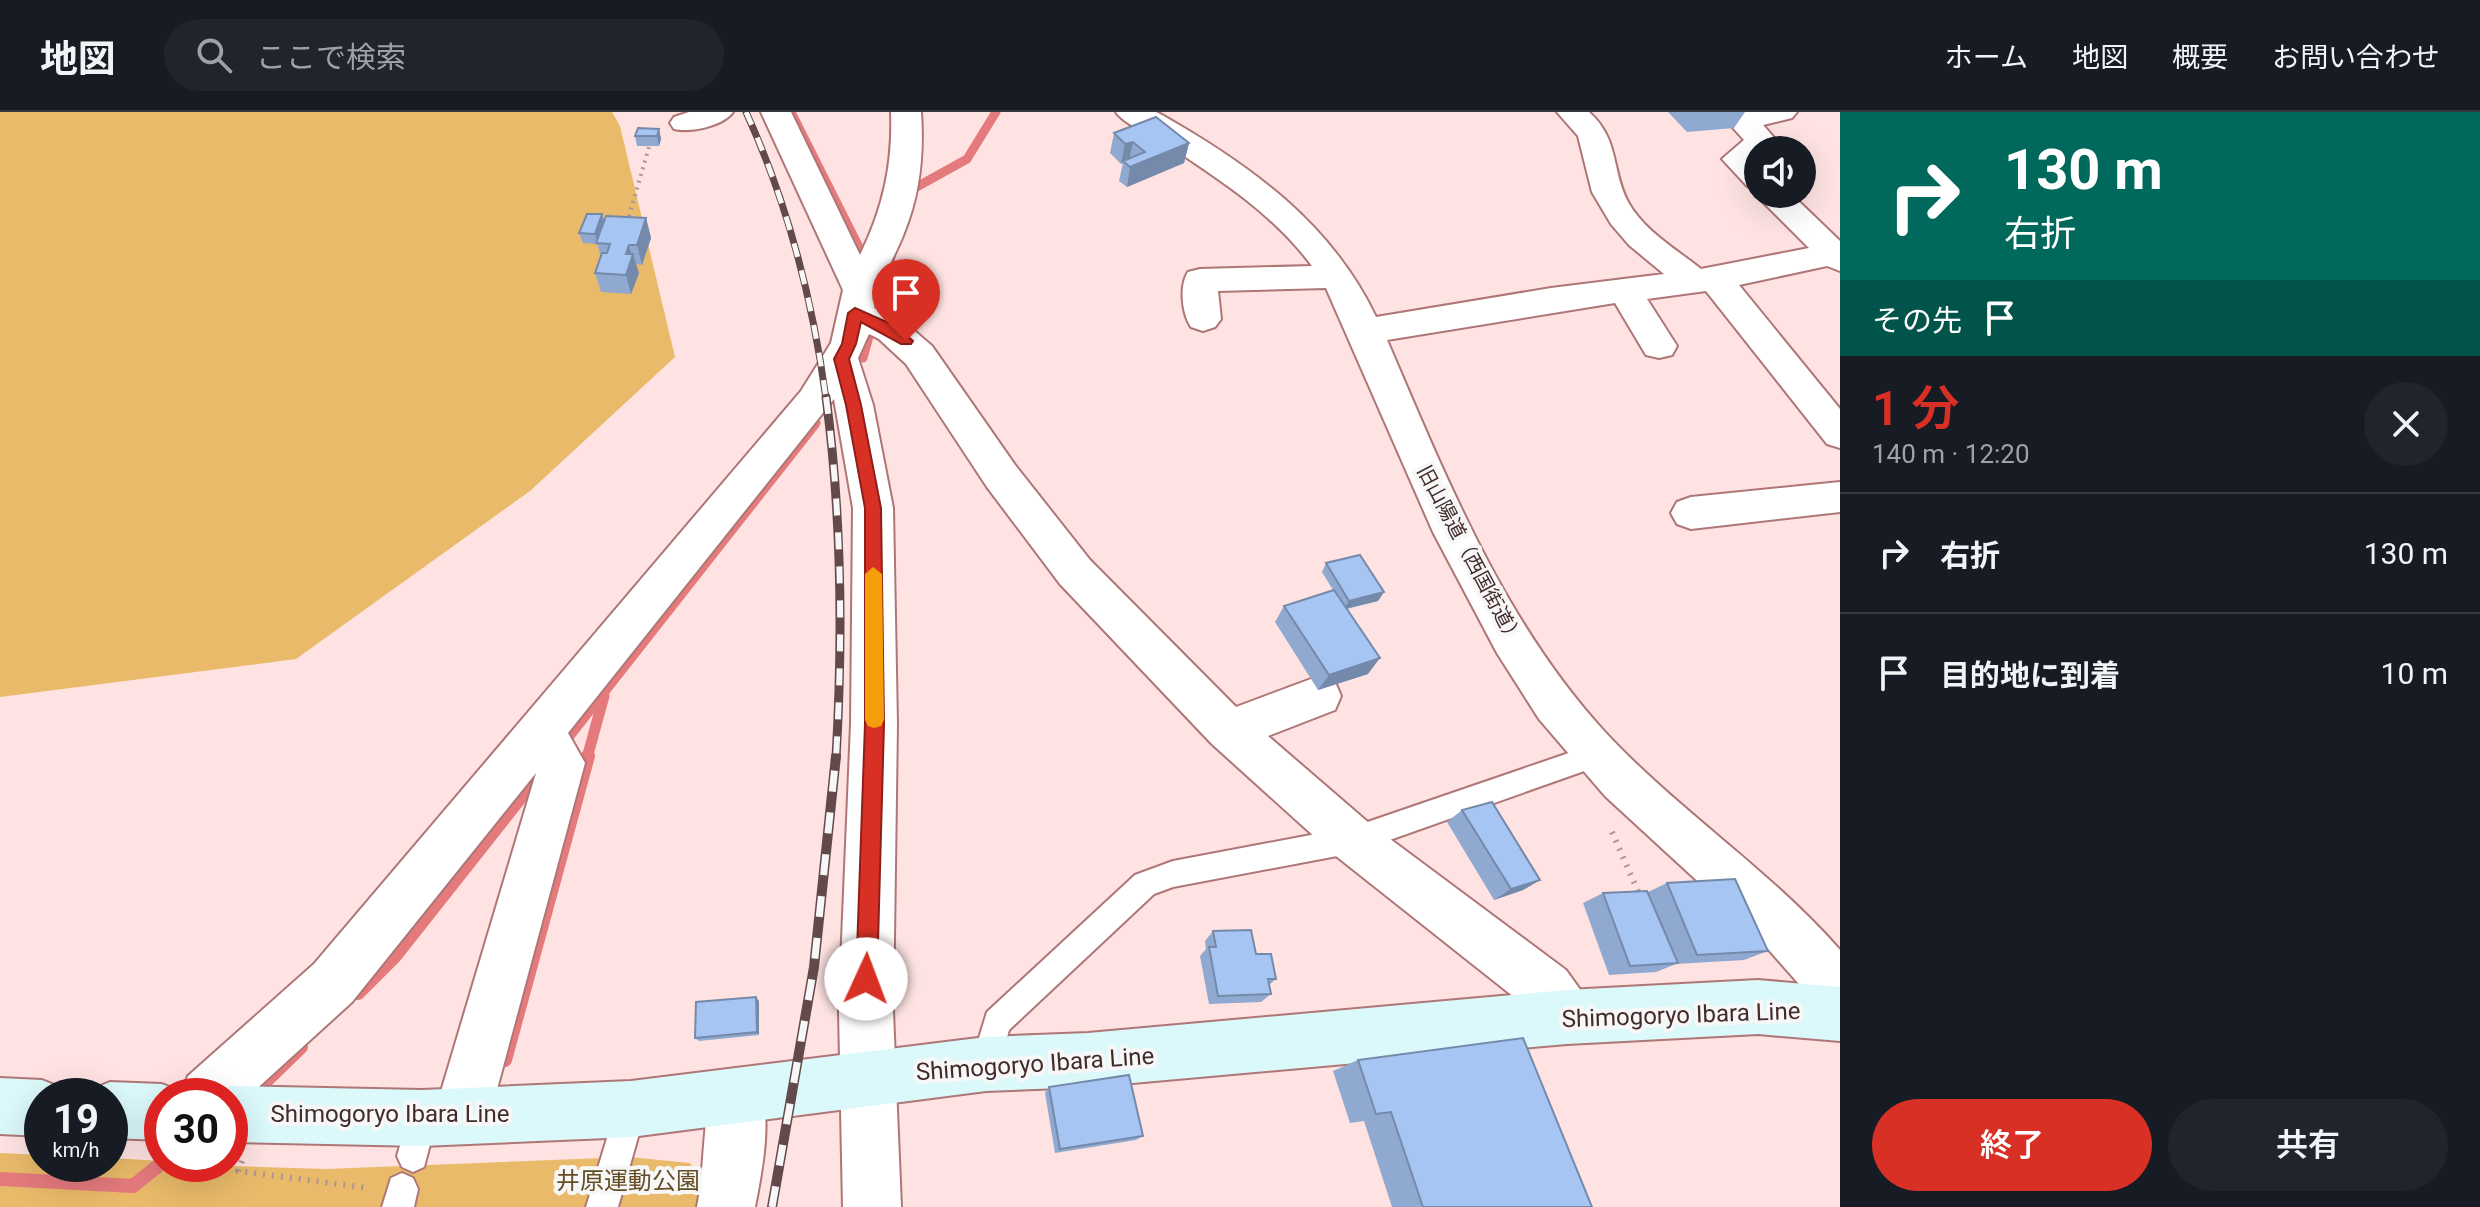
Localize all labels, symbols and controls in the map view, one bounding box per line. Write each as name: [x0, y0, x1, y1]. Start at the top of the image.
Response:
search box: [164, 19, 724, 91]
icon: search: [192, 33, 236, 77]
text: 地図: [40, 37, 116, 81]
text: ここで検索: [256, 40, 406, 75]
text: ホーム: [1945, 41, 2028, 74]
text: 地図: [2072, 41, 2128, 74]
text: 概要: [2172, 41, 2228, 74]
text: お問い合わせ: [2272, 41, 2440, 74]
map controls: [1744, 136, 1816, 208]
button: sound: [1744, 136, 1816, 208]
text: 130 m: [2004, 137, 2163, 203]
icon: right: [1872, 144, 1976, 248]
text: 右折: [2004, 213, 2076, 255]
pin: [872, 259, 940, 341]
icon: arrive: [884, 271, 928, 315]
icon: arrive: [1978, 296, 2022, 340]
text: その先: [1872, 303, 1962, 338]
text: 1 分: [1872, 380, 1959, 437]
button: close: [2364, 382, 2448, 466]
text: 140 m · 12:20: [1872, 439, 2030, 469]
street label: 旧山陽道（西国街道）: [1412, 461, 1528, 649]
icon: right: [1872, 531, 1916, 575]
text: 130 m: [2364, 536, 2448, 571]
text: 右折: [1940, 538, 2000, 573]
icon: arrive: [1872, 651, 1916, 695]
text: 10 m: [2381, 656, 2448, 691]
text: 目的地に到着: [1940, 658, 2120, 693]
position arrow: [824, 937, 908, 1021]
street label: Shimogoryo Ibara Line: [1561, 997, 1801, 1033]
street label: Shimogoryo Ibara Line: [915, 1042, 1155, 1086]
speed limit sign: 30: [144, 1078, 248, 1182]
text: 19: [53, 1096, 99, 1143]
button: 終了: [1872, 1099, 2152, 1191]
button: 共有: [2168, 1099, 2448, 1191]
street label: Shimogoryo Ibara Line: [271, 1100, 509, 1128]
text: km/h: [53, 1138, 99, 1162]
park label: 井原運動公園: [556, 1167, 700, 1195]

